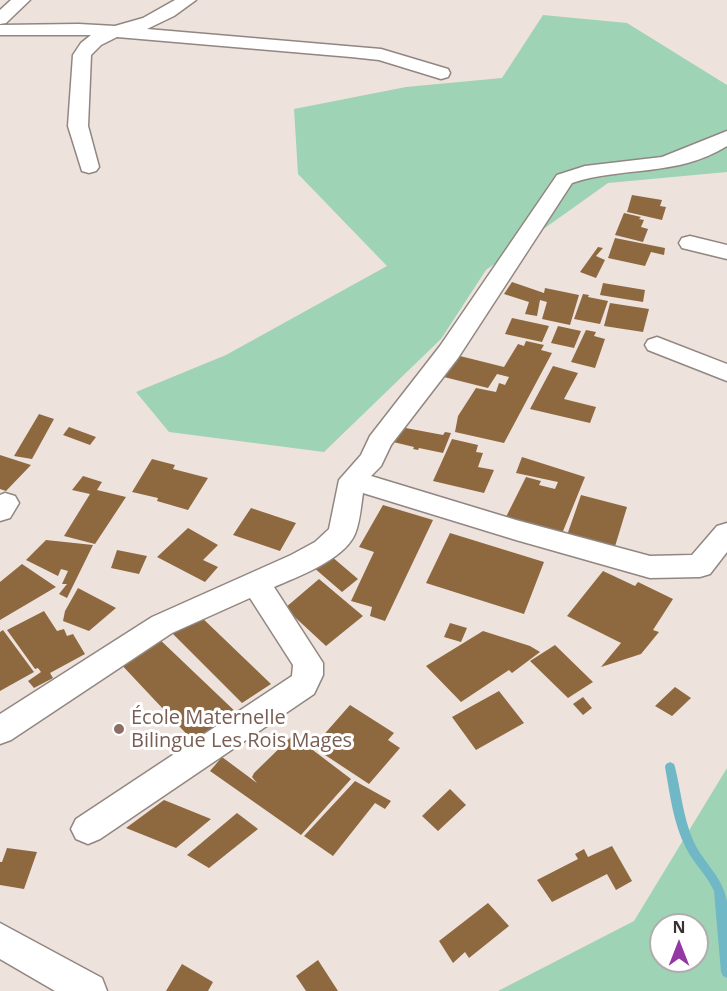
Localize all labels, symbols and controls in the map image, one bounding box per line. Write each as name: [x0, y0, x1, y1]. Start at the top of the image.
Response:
place label: École Maternelle Bilingue Les Rois Mages: [131, 706, 352, 753]
marker: École Maternelle Bilingue Les Rois Mages: [112, 722, 126, 736]
north arrow: [649, 913, 709, 973]
text: N: [672, 916, 686, 938]

